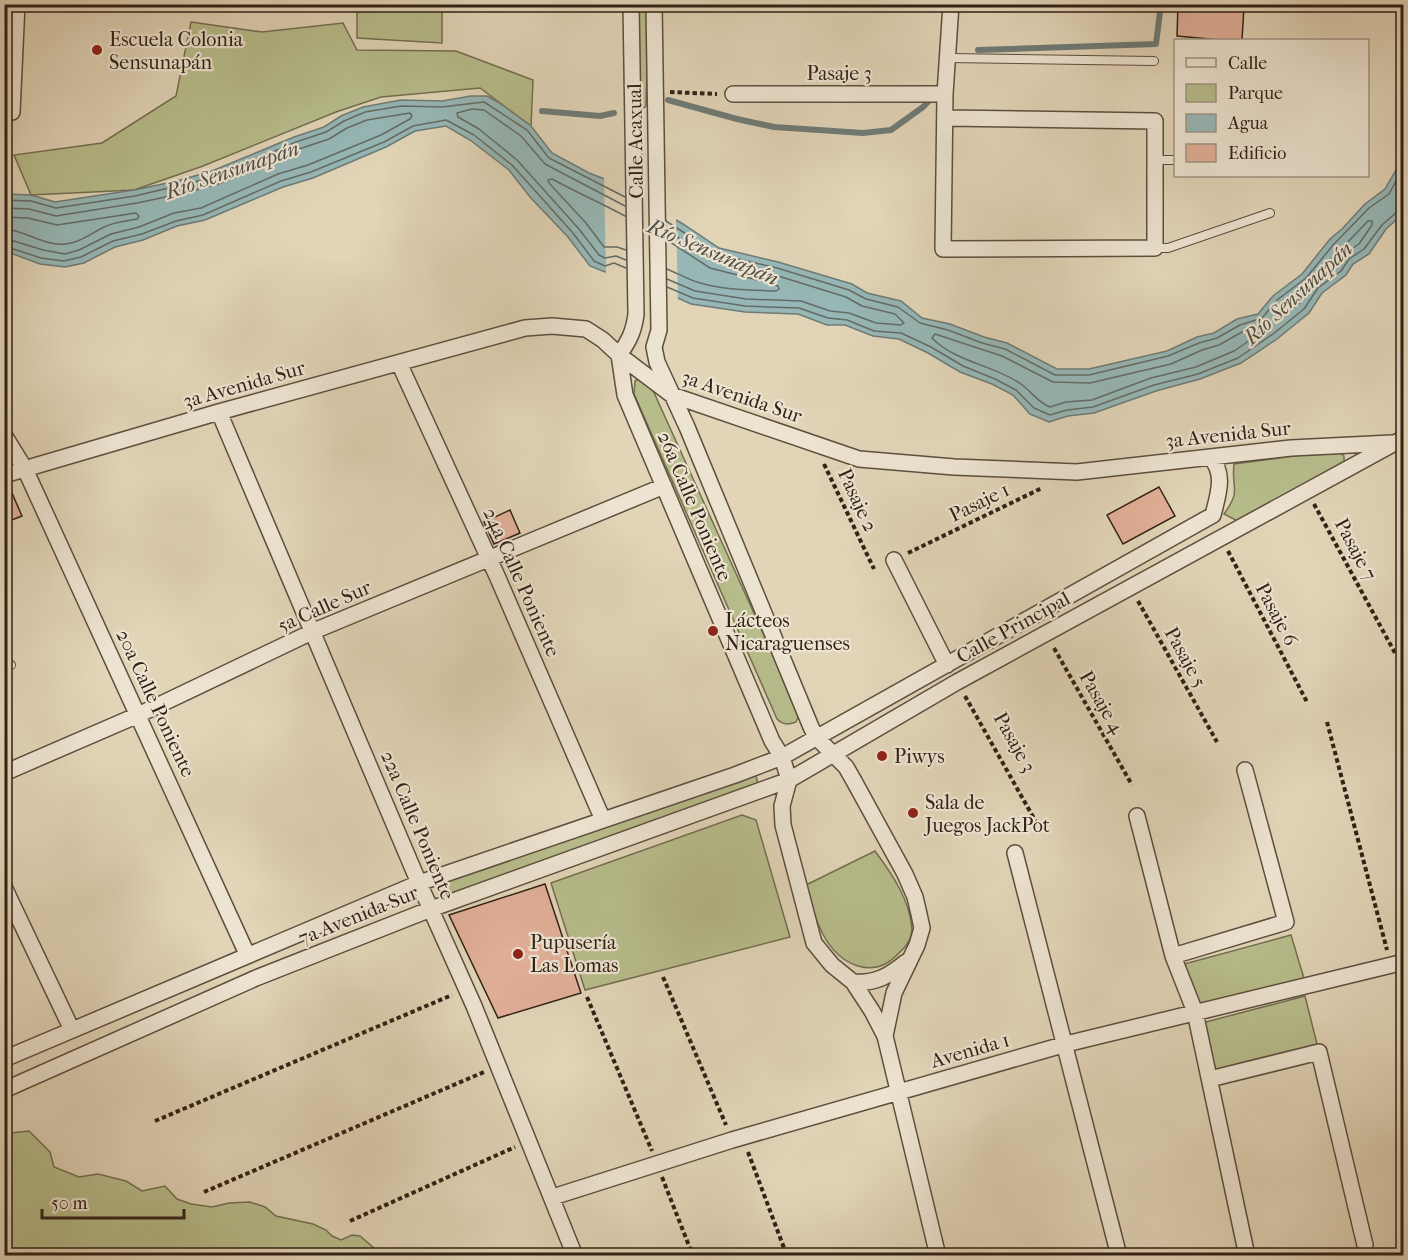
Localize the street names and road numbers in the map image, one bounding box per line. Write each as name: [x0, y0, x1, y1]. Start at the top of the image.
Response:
street label: Pasaje 3: [806, 62, 872, 85]
street label: Calle Acaxual: [623, 83, 648, 199]
street label: 3a Avenida Sur: [181, 356, 308, 413]
street label: 3a Avenida Sur: [679, 365, 805, 428]
street label: 3a Avenida Sur: [1164, 416, 1292, 453]
street label: 26a Calle Poniente: [653, 428, 736, 584]
street label: Pasaje 2: [833, 465, 882, 536]
street label: Pasaje 1: [945, 478, 1013, 527]
street label: 24a Calle Poniente: [478, 504, 565, 660]
street label: Pasaje 7: [1330, 514, 1382, 584]
street label: 5a Calle Sur: [274, 575, 375, 637]
street label: Pasaje 6: [1250, 579, 1303, 650]
street label: Calle Principal: [952, 587, 1074, 668]
street label: Pasaje 5: [1160, 623, 1212, 692]
street label: 20a Calle Poniente: [111, 626, 200, 781]
street label: Pasaje 4: [1074, 667, 1129, 739]
street label: Pasaje 3: [989, 708, 1040, 776]
street label: 22a Calle Poniente: [376, 747, 459, 903]
street label: 7a Avenida Sur: [295, 881, 422, 950]
street label: Avenida 1: [927, 1028, 1012, 1073]

